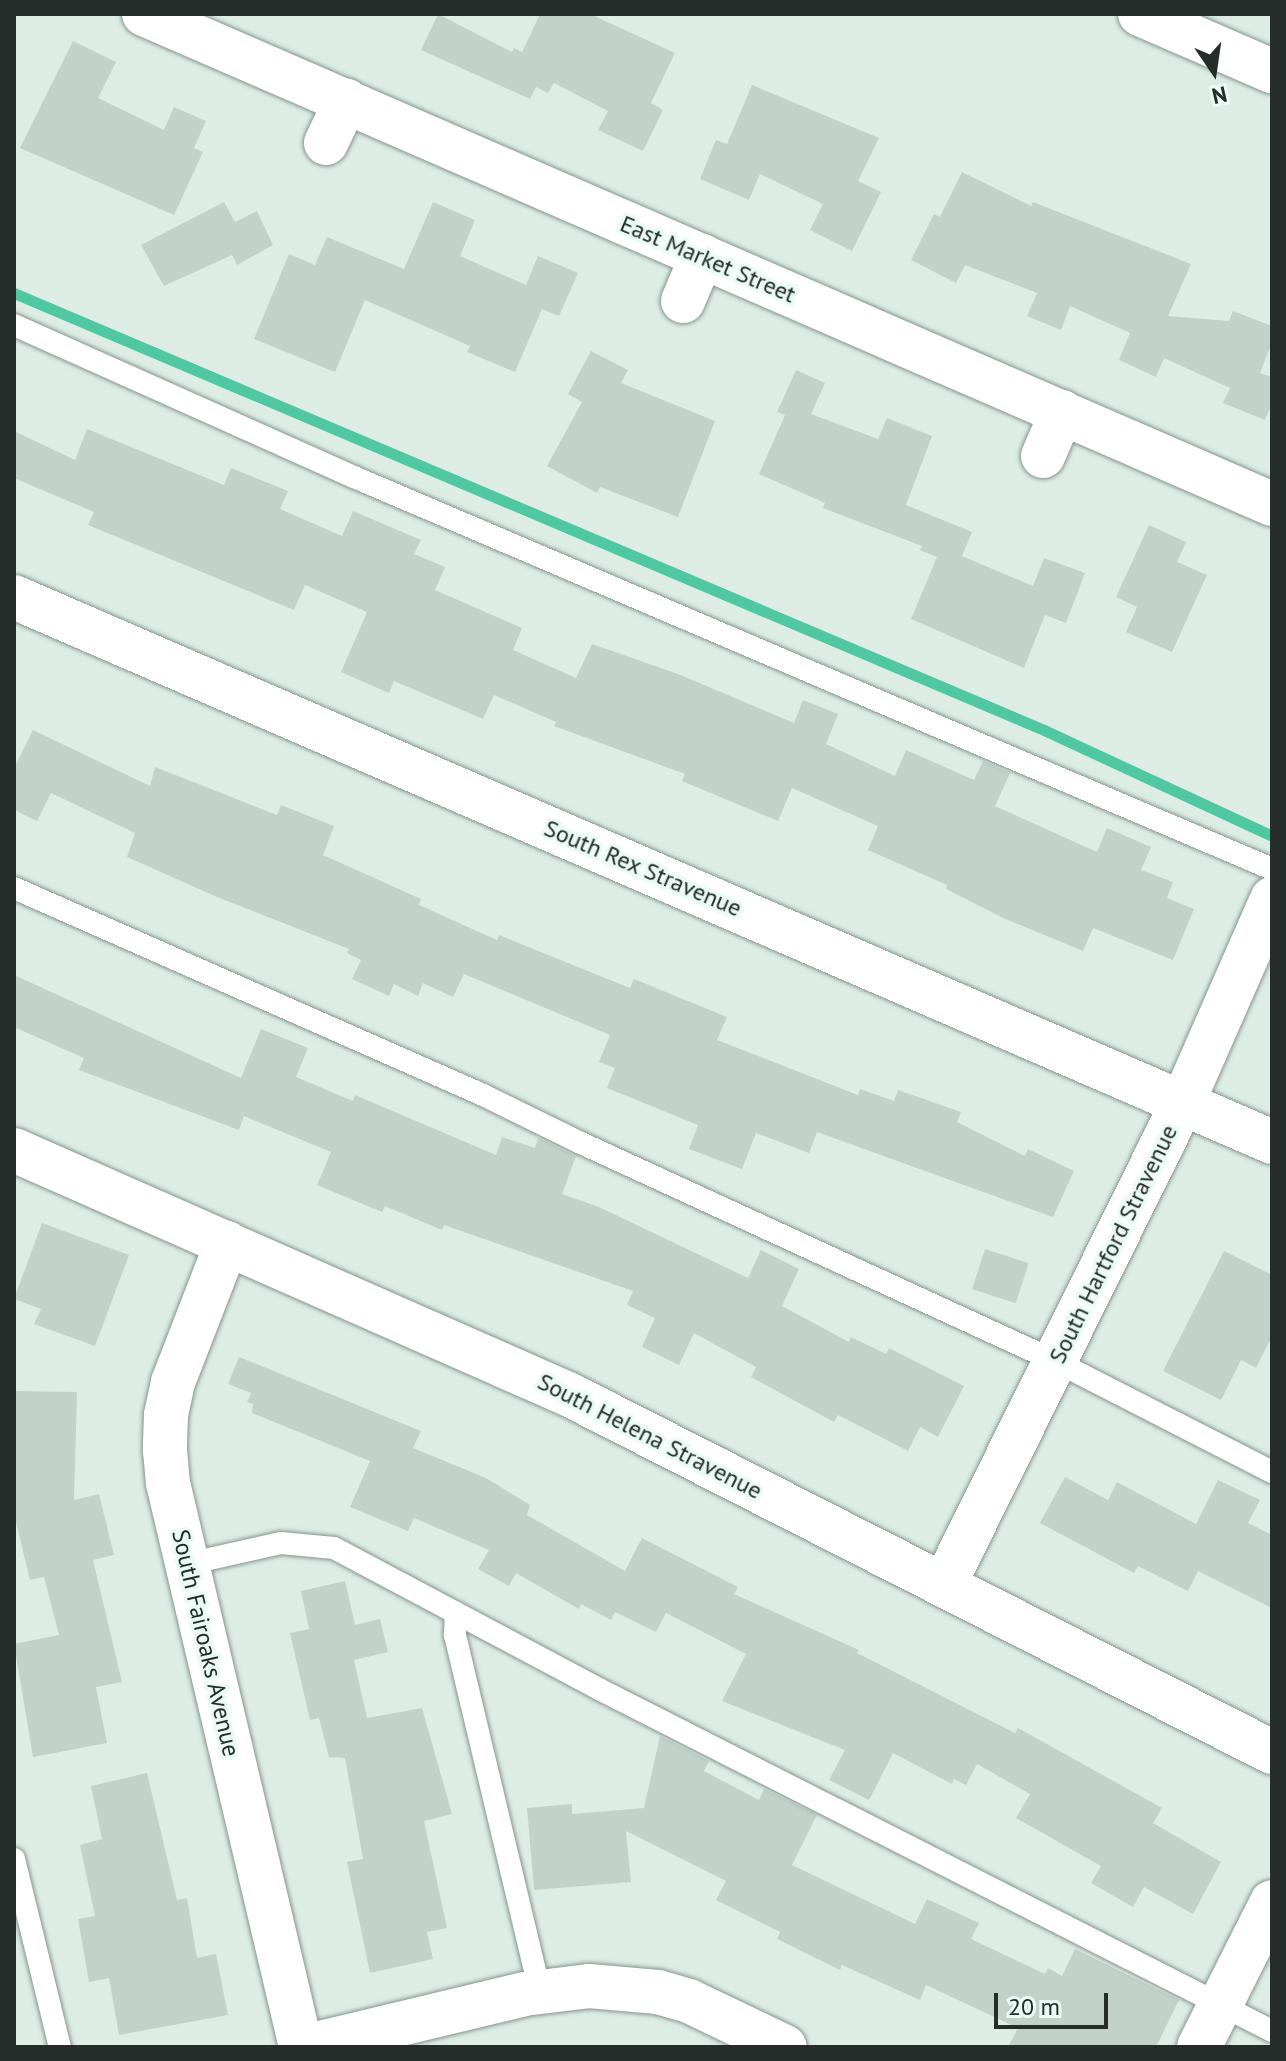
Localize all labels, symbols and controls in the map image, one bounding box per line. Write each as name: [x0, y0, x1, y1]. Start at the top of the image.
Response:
north arrow: [1174, 32, 1254, 112]
text: N: [1209, 80, 1230, 111]
street label: East Market Street: [616, 209, 800, 309]
street label: South Rex Stravenue: [540, 813, 746, 923]
street label: South Hartford Stravenue: [1043, 1120, 1183, 1368]
street label: South Helena Stravenue: [533, 1367, 767, 1505]
street label: South Fairoaks Avenue: [166, 1526, 246, 1760]
scale bar: [998, 1977, 1112, 2027]
text: 20 m: [1008, 1991, 1060, 2022]

